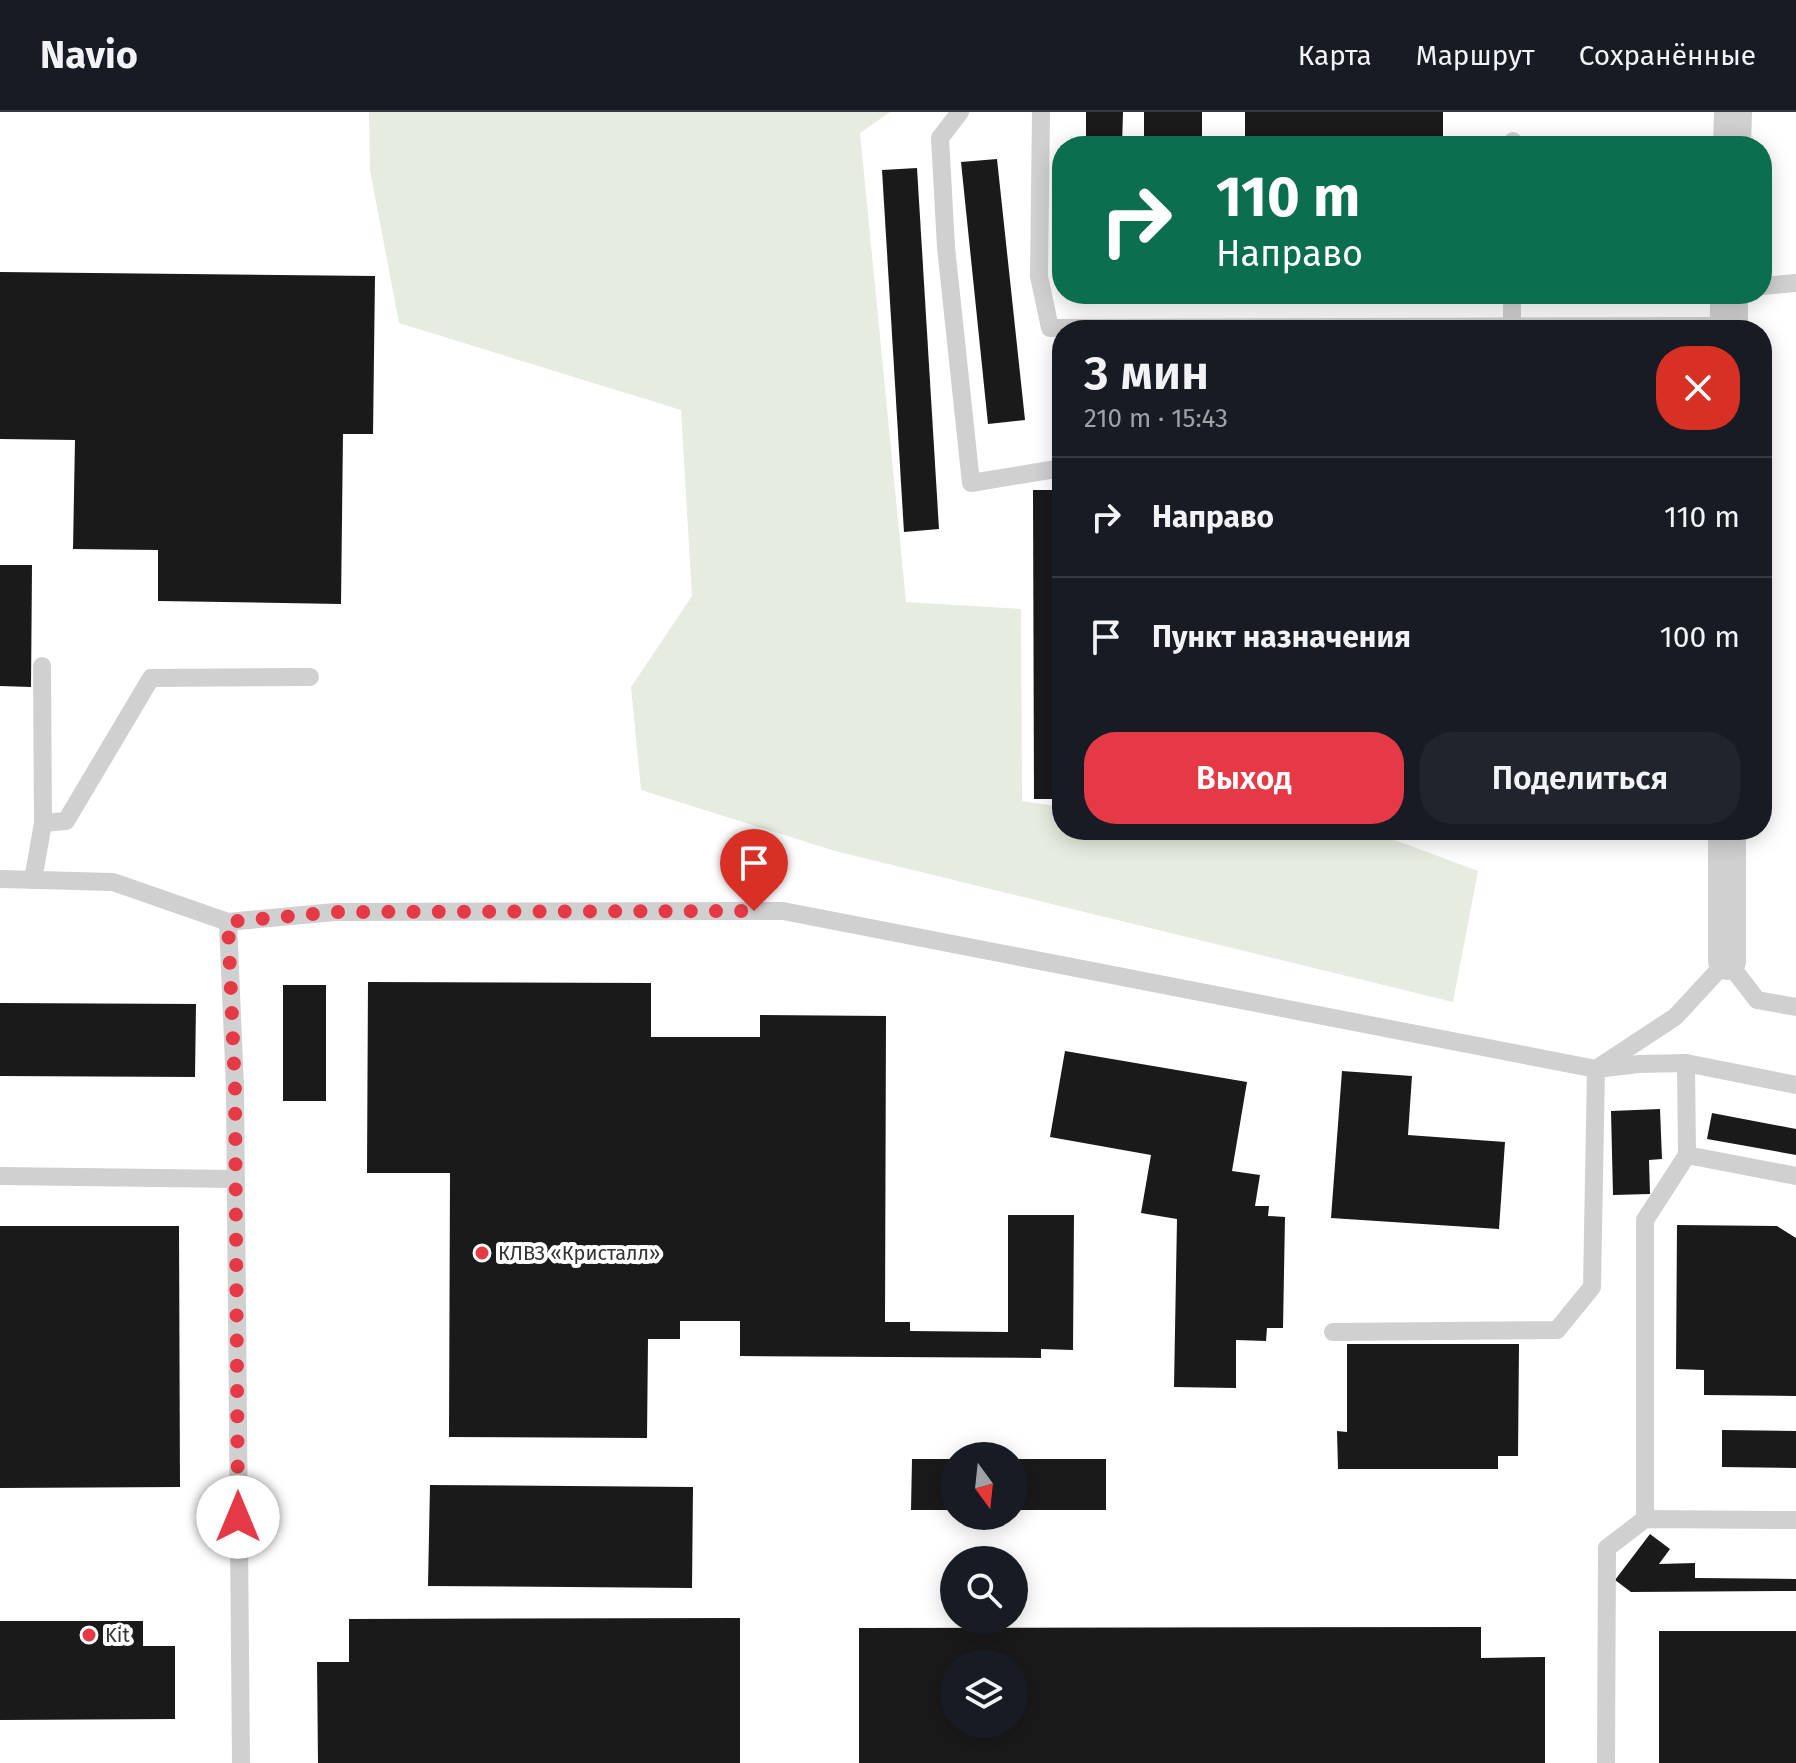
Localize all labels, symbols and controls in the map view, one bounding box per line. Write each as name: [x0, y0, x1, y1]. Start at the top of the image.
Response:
text: Navio: [40, 32, 138, 78]
text: Карта: [1298, 39, 1372, 72]
text: Маршрут: [1416, 39, 1535, 72]
text: Сохранённые: [1579, 39, 1756, 72]
text: 110 m: [1216, 164, 1360, 231]
icon: right: [1084, 168, 1188, 272]
text: Направо: [1216, 232, 1363, 276]
text: 3 мин: [1084, 344, 1209, 402]
button: close: [1656, 346, 1740, 430]
text: 210 m · 15:43: [1084, 403, 1228, 434]
icon: right: [1084, 495, 1128, 539]
text: Направо: [1152, 499, 1274, 535]
text: 110 m: [1664, 499, 1740, 535]
icon: arrive: [1084, 615, 1128, 659]
text: Пункт назначения: [1152, 619, 1411, 655]
text: 100 m: [1660, 619, 1740, 655]
button: Выход: [1084, 732, 1404, 824]
button: Поделиться: [1420, 732, 1740, 824]
pin: [720, 829, 788, 911]
icon: arrive: [732, 841, 776, 885]
place label: КЛВЗ «Кристалл»: [498, 1241, 660, 1265]
marker: КЛВЗ «Кристалл»: [473, 1244, 491, 1262]
north arrow: [940, 1442, 1028, 1530]
map controls: [940, 1442, 1028, 1738]
position arrow: [196, 1475, 280, 1559]
button: search: [940, 1546, 1028, 1634]
place label: Kit: [105, 1623, 130, 1647]
marker: Kit: [80, 1626, 98, 1644]
button: layers: [940, 1650, 1028, 1738]

